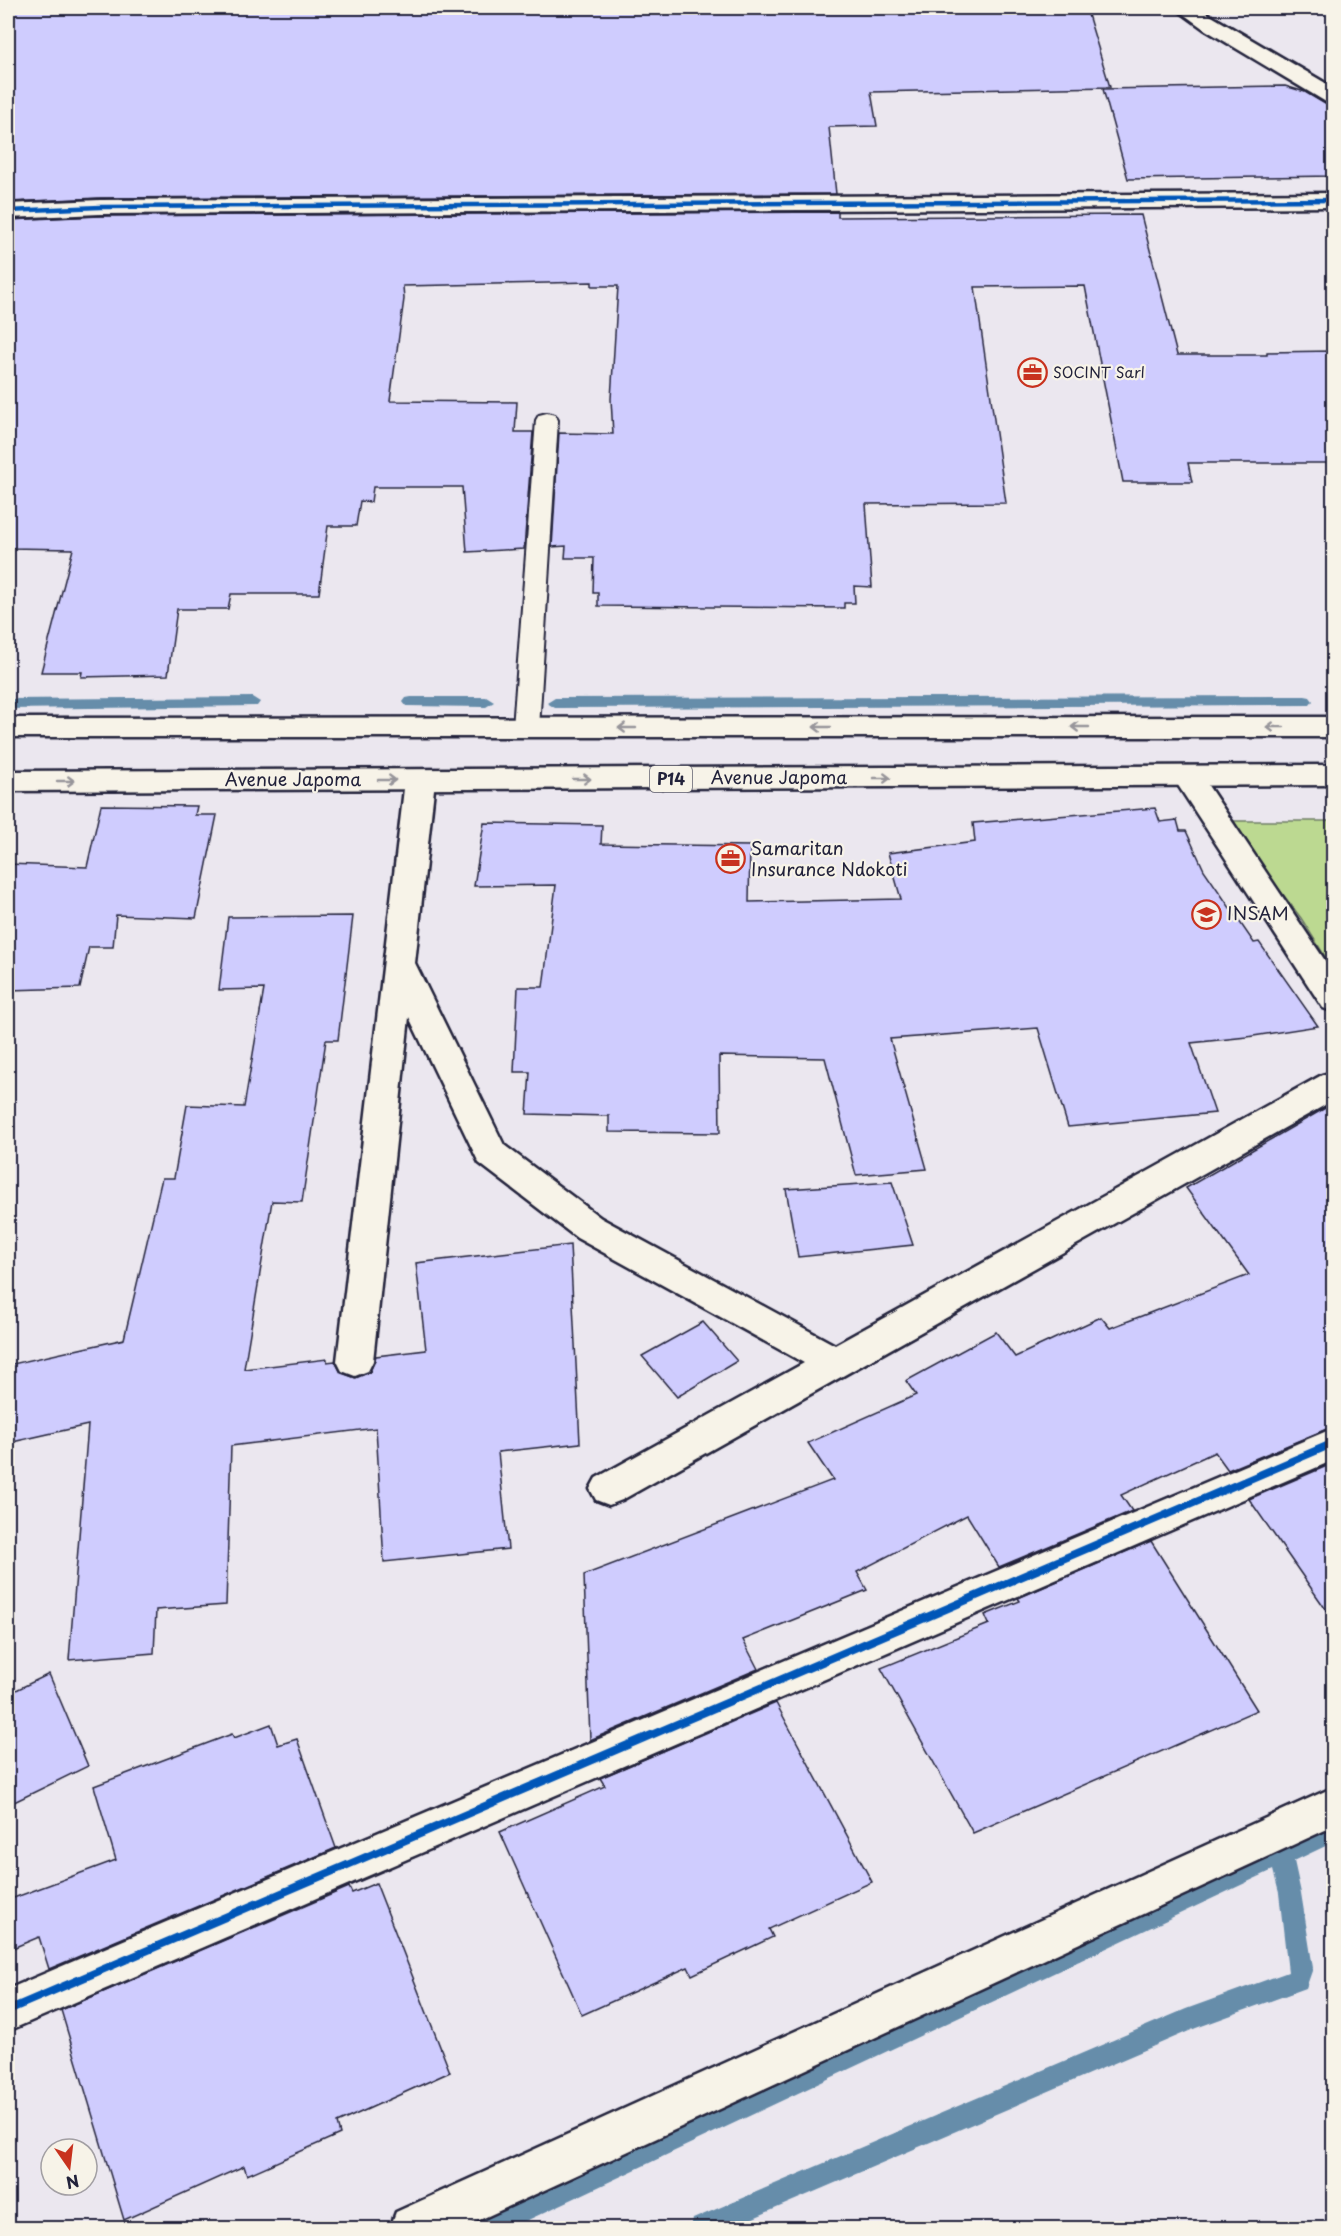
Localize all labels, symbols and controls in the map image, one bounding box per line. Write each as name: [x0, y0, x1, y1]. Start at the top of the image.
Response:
office icon: SOCINT Sarl: [1016, 357, 1048, 389]
place label: SOCINT Sarl: [1053, 360, 1145, 383]
one-way arrow: [813, 721, 833, 733]
one-way arrow: [1071, 721, 1091, 733]
one-way arrow: [1266, 721, 1286, 733]
one-way arrow: [618, 722, 638, 734]
street label: Avenue Japoma: [711, 763, 847, 790]
street label: Avenue Japoma: [225, 765, 361, 792]
road number: P14: [650, 766, 692, 792]
one-way arrow: [871, 772, 891, 784]
one-way arrow: [571, 773, 591, 785]
one-way arrow: [376, 774, 396, 786]
one-way arrow: [55, 775, 75, 787]
place label: Samaritan Insurance Ndokoti: [751, 834, 908, 882]
office icon: Samaritan Insurance Ndokoti: [714, 843, 746, 875]
school or university icon: INSAM: [1190, 898, 1222, 930]
place label: INSAM: [1227, 899, 1289, 926]
north arrow: [39, 2137, 99, 2197]
text: N: [64, 2169, 82, 2196]

